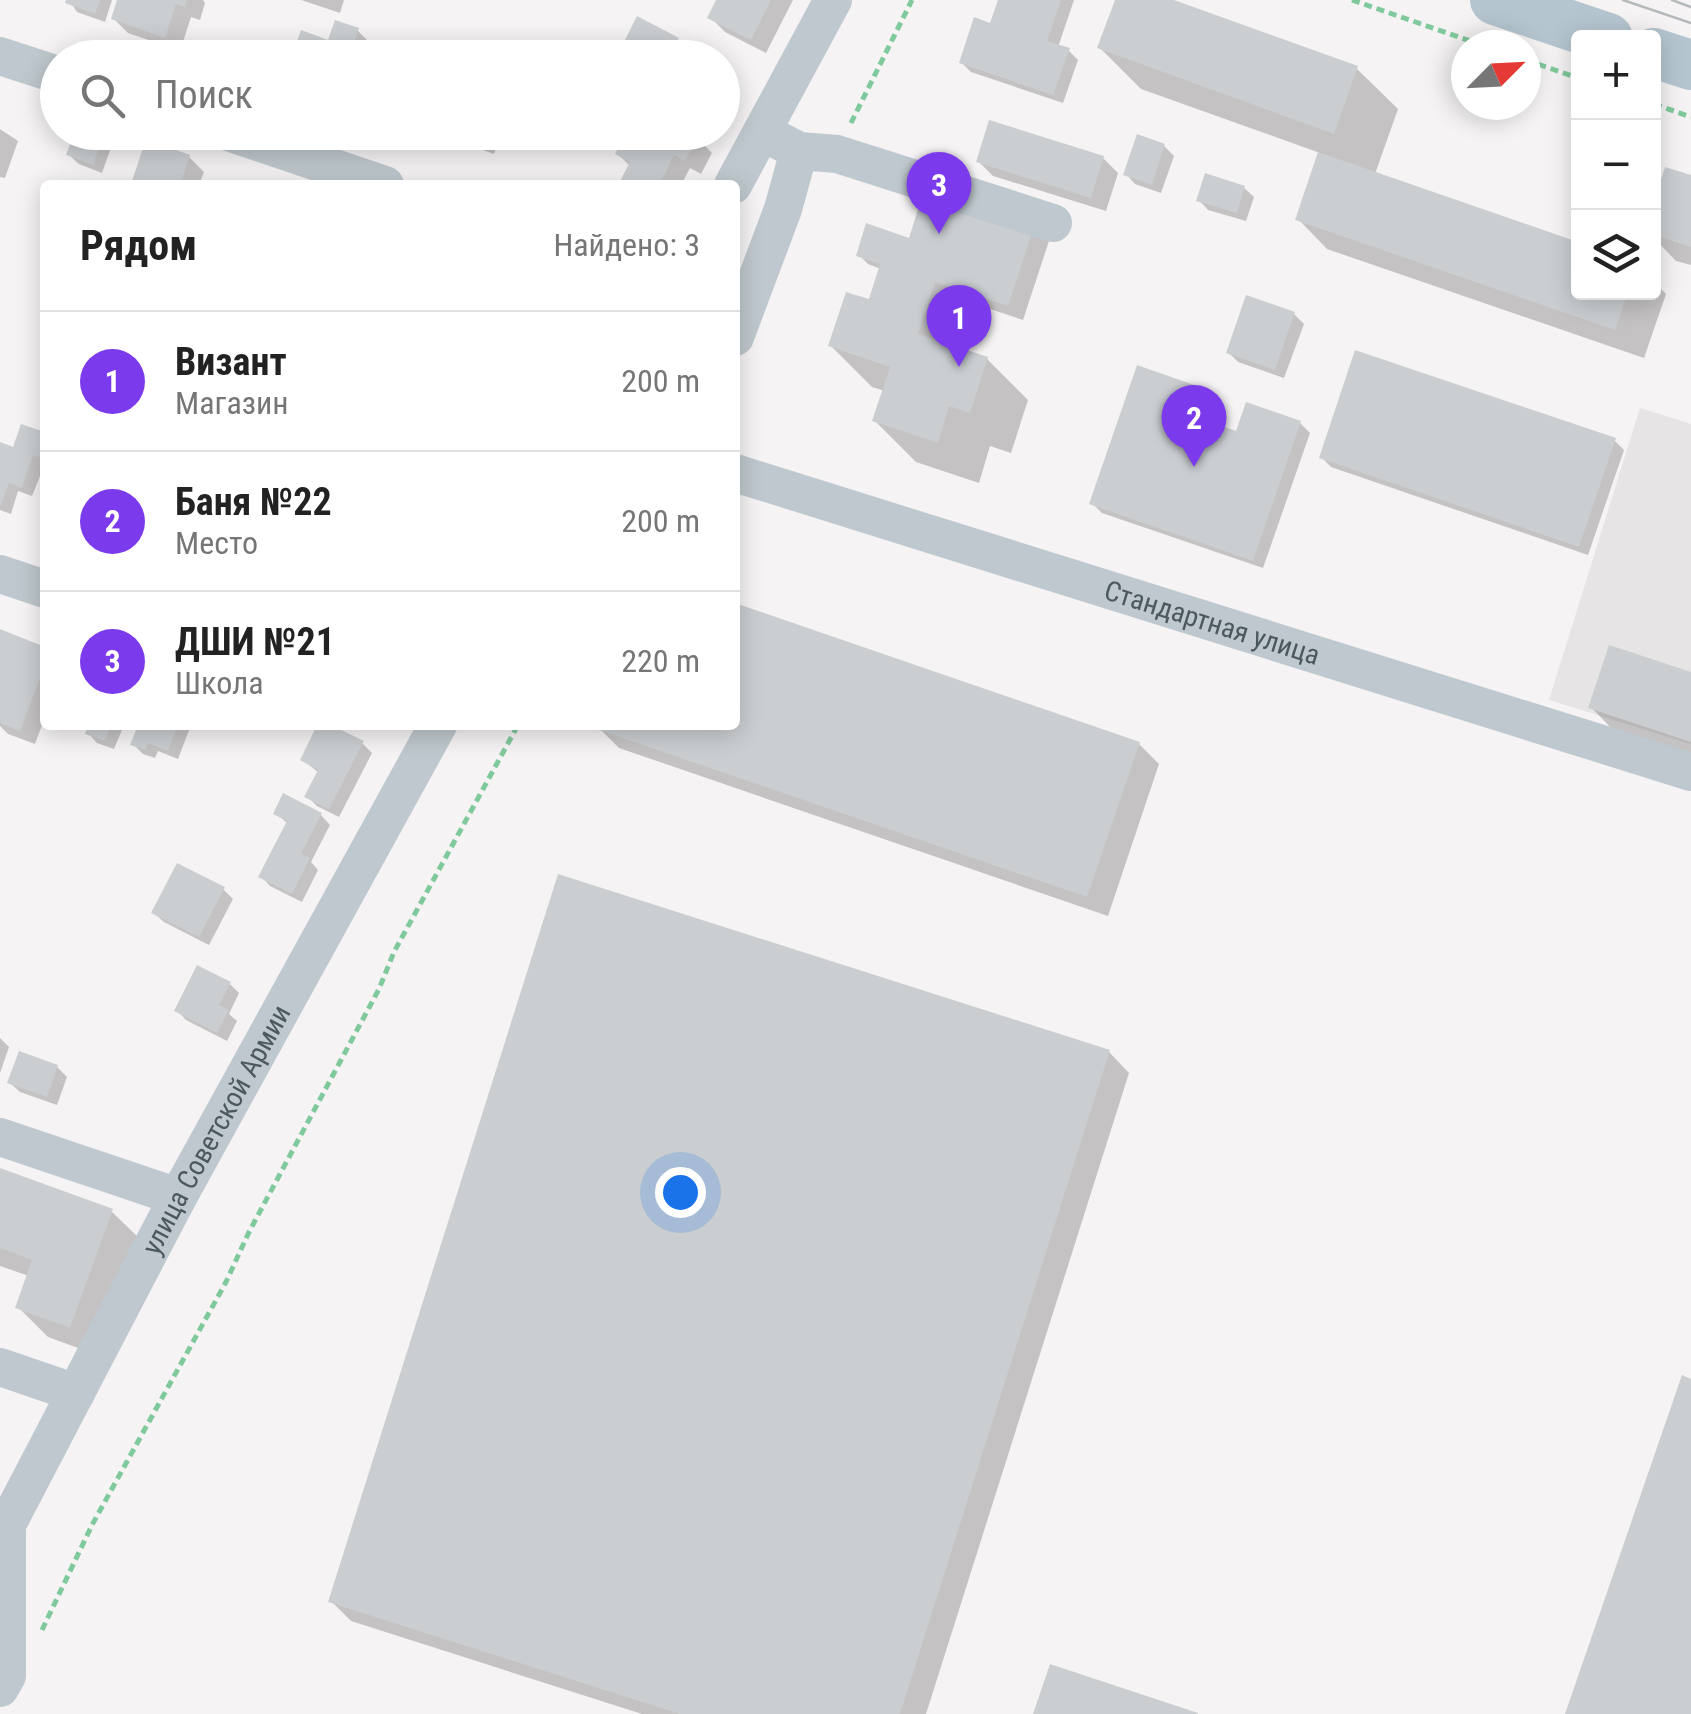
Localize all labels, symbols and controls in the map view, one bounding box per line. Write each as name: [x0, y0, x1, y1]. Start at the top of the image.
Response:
north arrow: [1451, 30, 1541, 120]
map controls: [1571, 30, 1661, 300]
button: +: [1571, 30, 1661, 120]
search box: [40, 40, 740, 150]
icon: search: [75, 68, 130, 123]
text: Поиск: [155, 73, 253, 117]
button: −: [1571, 120, 1661, 210]
pin: 3: [906, 152, 972, 234]
button: layers: [1571, 210, 1661, 300]
text: Рядом: [80, 221, 197, 270]
text: Найдено: 3: [553, 226, 700, 264]
pin: 1: [926, 284, 992, 367]
text: Визант: [175, 340, 287, 384]
text: 1: [104, 362, 121, 400]
text: 200 m: [621, 362, 700, 400]
text: Магазин: [175, 384, 289, 422]
pin: 2: [1162, 384, 1226, 467]
text: Баня №22: [175, 480, 332, 524]
text: 2: [104, 502, 121, 540]
text: 200 m: [621, 502, 700, 540]
text: Место: [175, 524, 258, 562]
street label: Стандартная улица: [1101, 573, 1324, 671]
text: ДШИ №21: [175, 620, 335, 664]
text: 3: [104, 642, 121, 680]
text: 220 m: [621, 642, 700, 680]
text: Школа: [175, 664, 264, 702]
street label: улица Советской Армии: [134, 999, 297, 1260]
your location: [655, 1167, 706, 1218]

